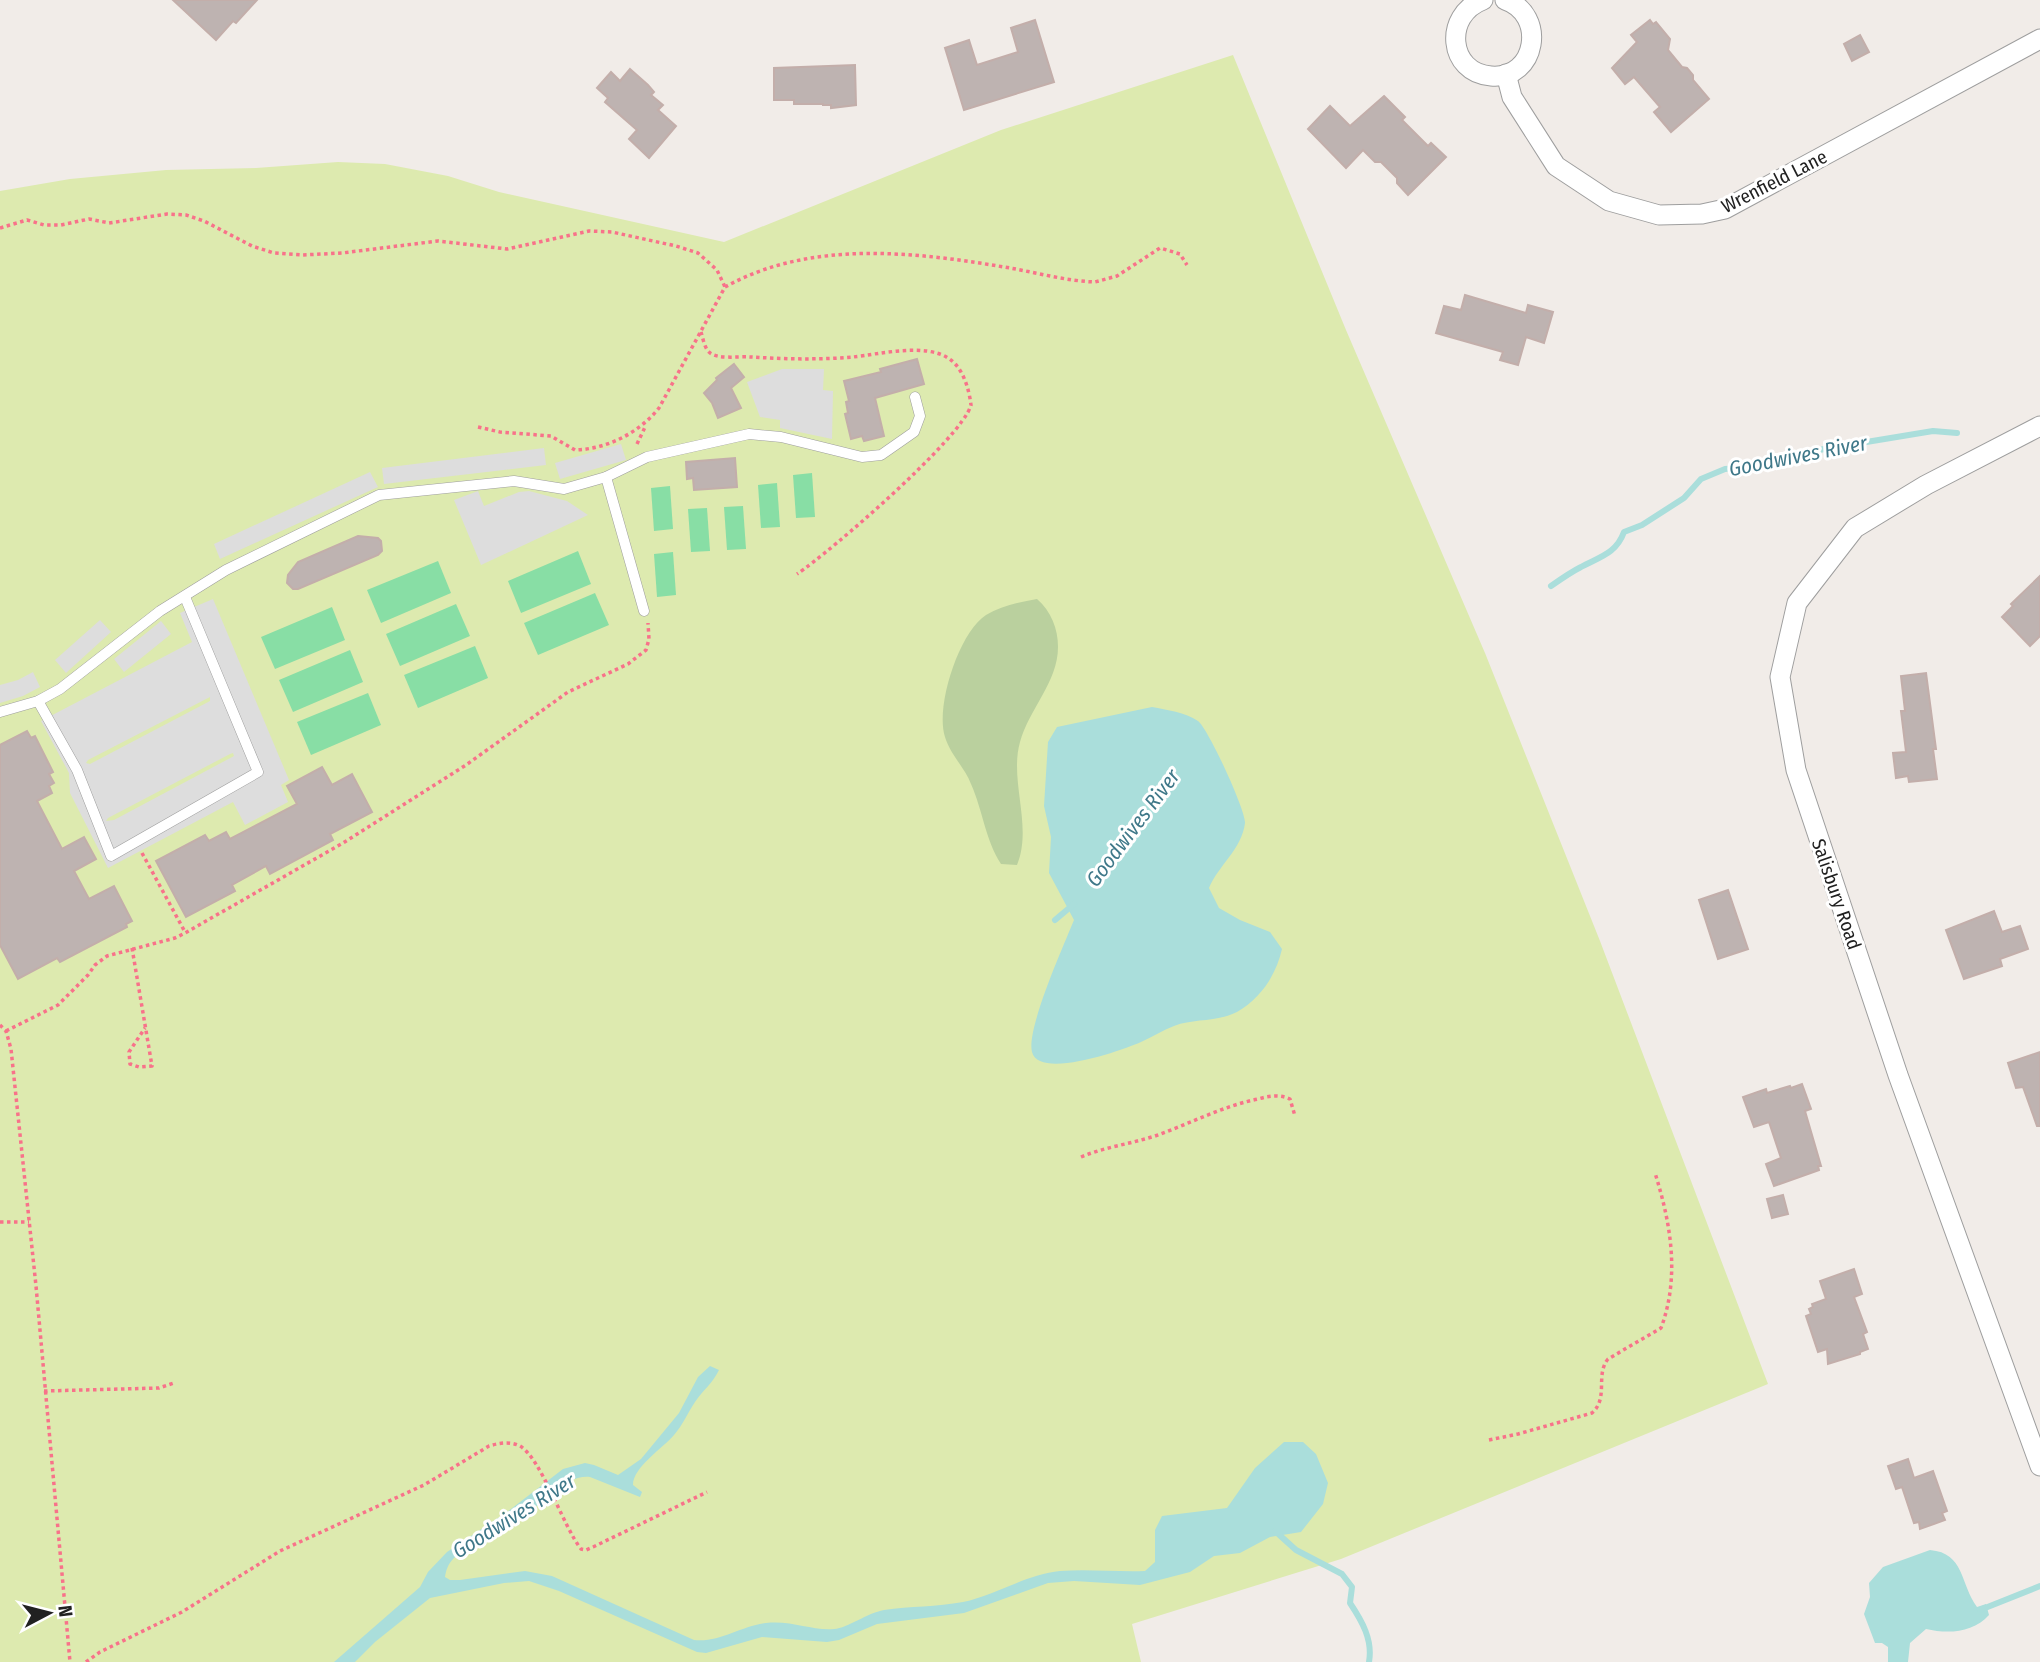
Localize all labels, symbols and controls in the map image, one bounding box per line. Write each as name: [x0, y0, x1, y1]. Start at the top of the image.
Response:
street label: Wrenfield Lane: [1718, 145, 1831, 218]
water label: Goodwives River: [1727, 430, 1870, 482]
water label: Goodwives River: [1080, 764, 1186, 892]
street label: Salisbury Road: [1807, 836, 1866, 952]
water label: Goodwives River: [448, 1467, 581, 1564]
north arrow: [14, 1578, 84, 1648]
text: N: [53, 1604, 77, 1618]

